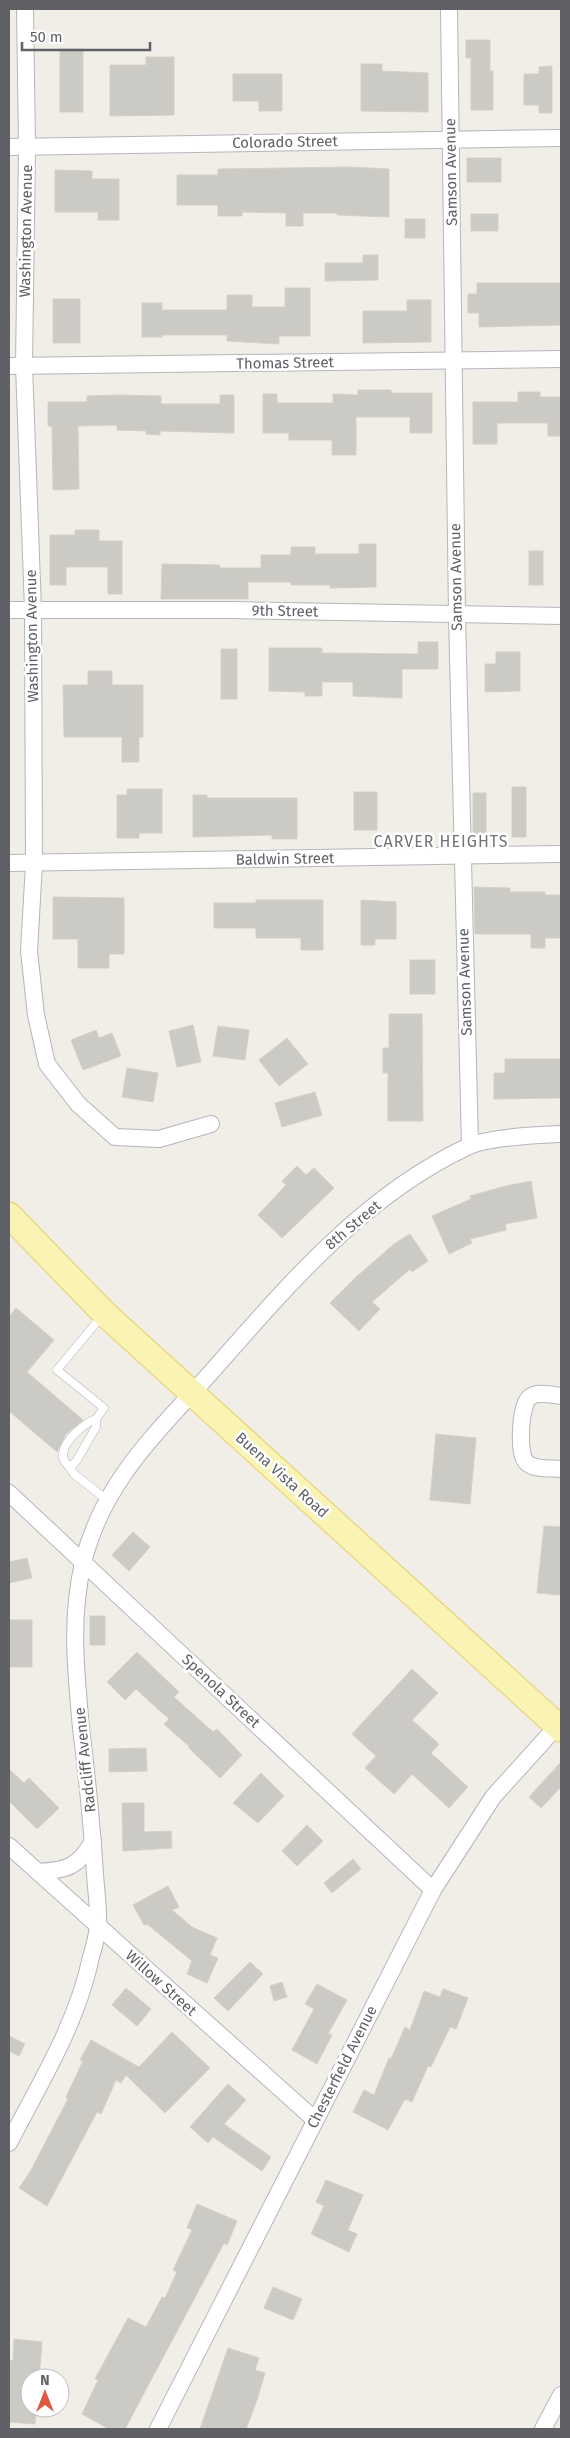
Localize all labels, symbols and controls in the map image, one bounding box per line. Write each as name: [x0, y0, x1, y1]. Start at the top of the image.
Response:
scale bar: [22, 20, 150, 52]
text: 50 m: [30, 28, 63, 46]
street label: Samson Avenue: [441, 118, 461, 226]
street label: Colorado Street: [232, 132, 339, 152]
street label: Washington Avenue: [16, 164, 36, 298]
street label: Thomas Street: [236, 353, 335, 373]
street label: Samson Avenue: [446, 523, 466, 631]
street label: Washington Avenue: [22, 569, 42, 703]
street label: 9th Street: [251, 601, 319, 621]
district label: CARVER HEIGHTS: [374, 832, 508, 851]
street label: Baldwin Street: [235, 849, 335, 869]
street label: Samson Avenue: [454, 928, 476, 1036]
street label: 8th Street: [321, 1196, 385, 1253]
street label: Buena Vista Road: [232, 1429, 332, 1521]
street label: Spenola Street: [178, 1650, 264, 1732]
street label: Radcliff Avenue: [71, 1707, 99, 1813]
street label: Willow Street: [122, 1946, 201, 2020]
street label: Chesterfield Avenue: [303, 2003, 381, 2131]
north arrow: [20, 2368, 70, 2418]
text: N: [40, 2372, 50, 2389]

